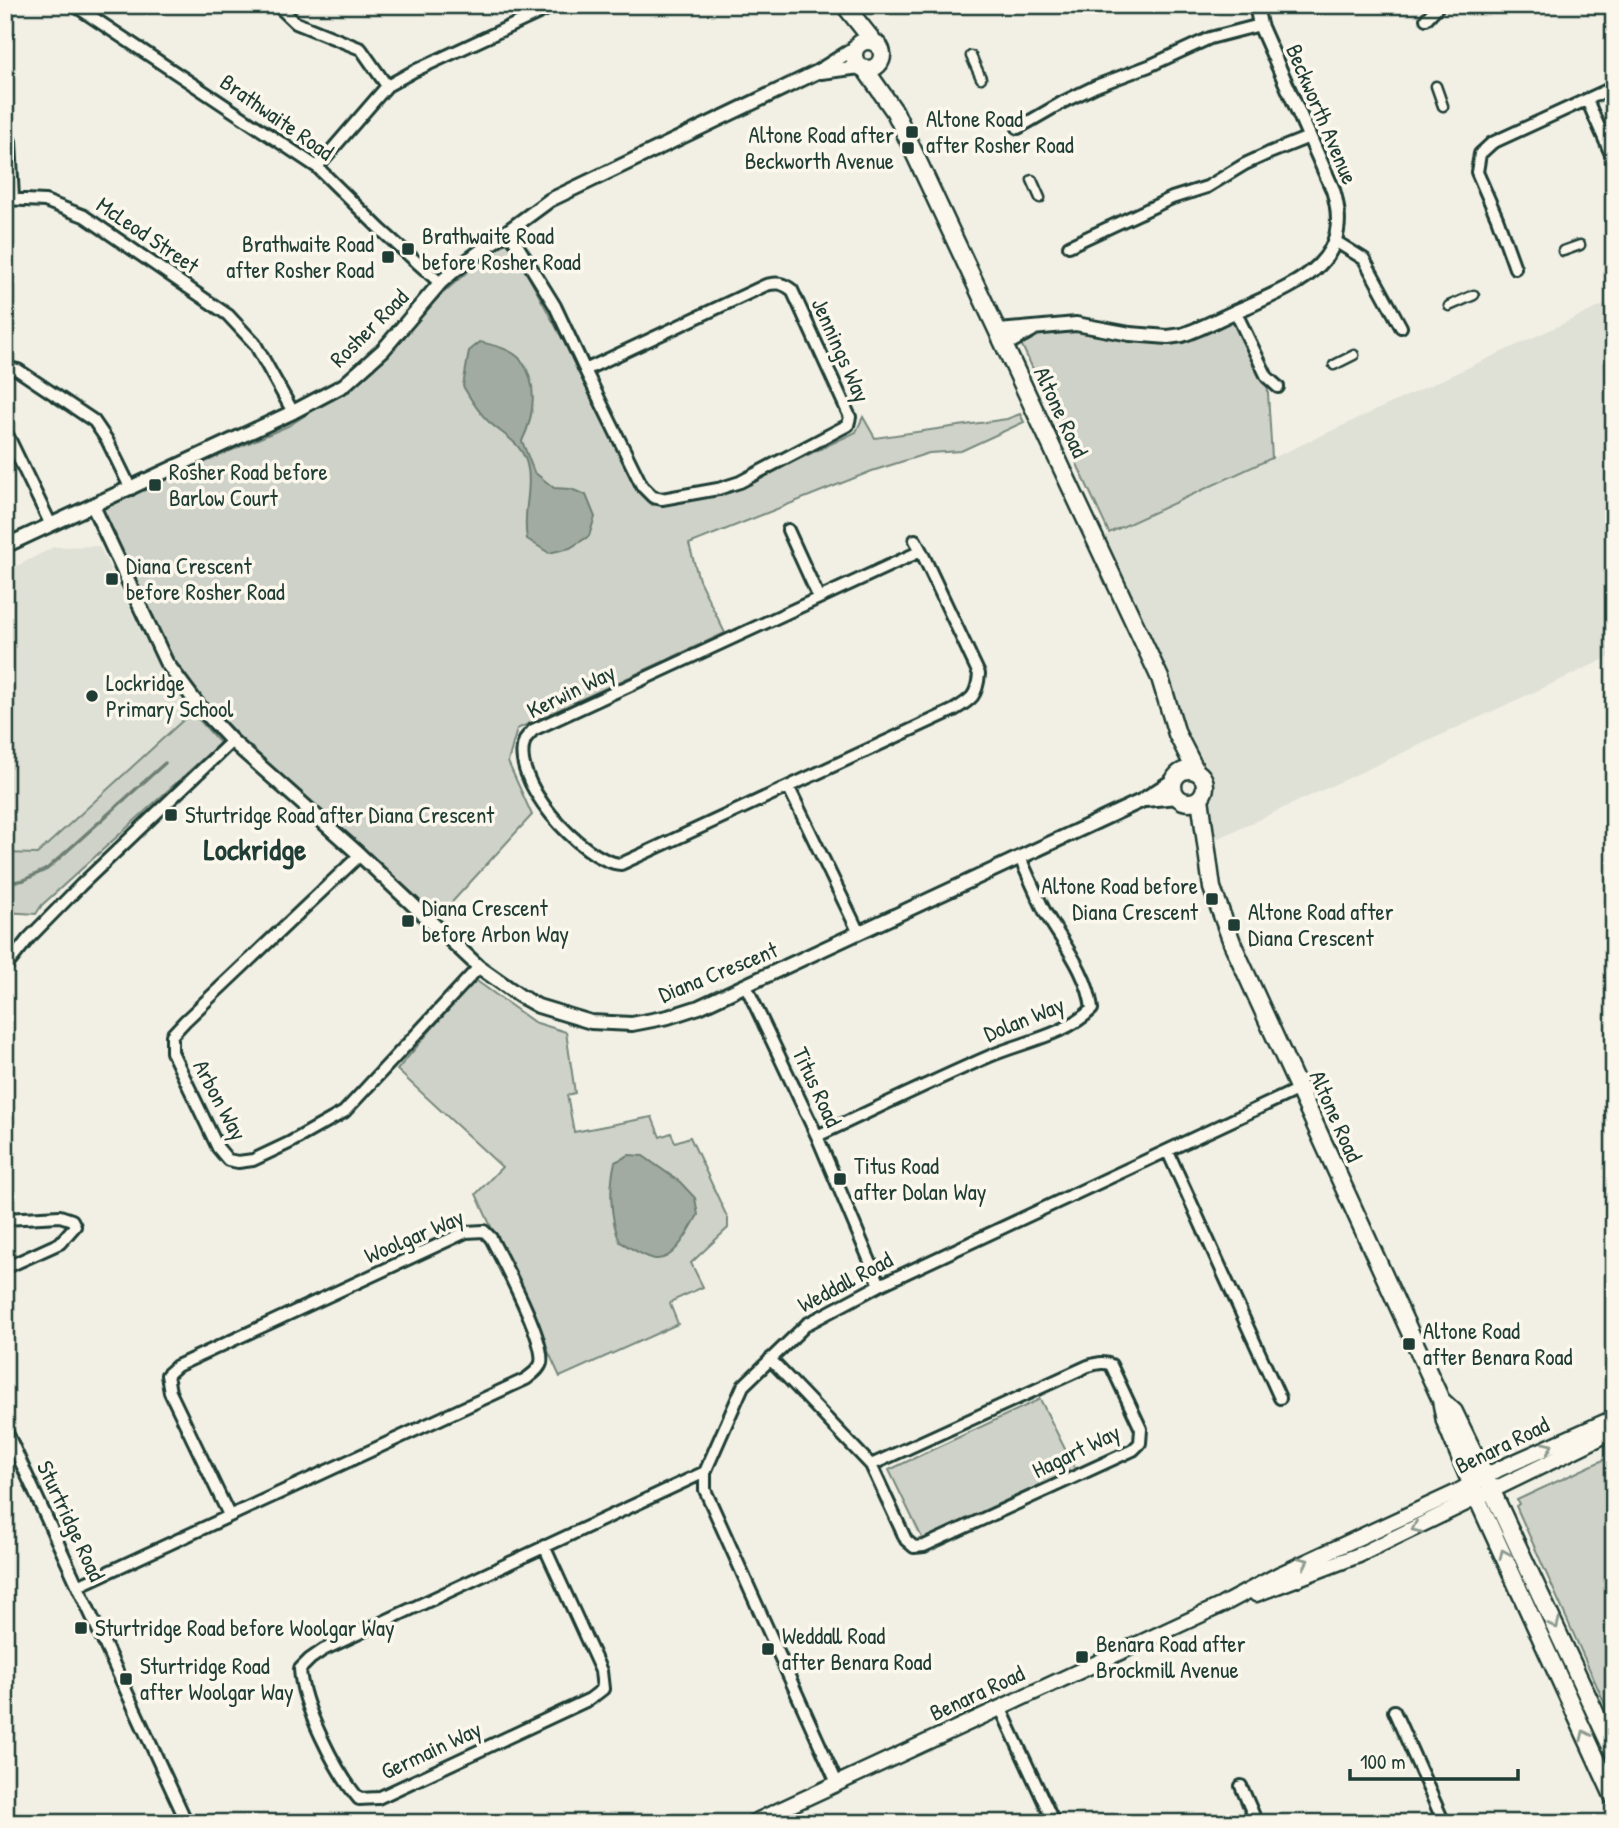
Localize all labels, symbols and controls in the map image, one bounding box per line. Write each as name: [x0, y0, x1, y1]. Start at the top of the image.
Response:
street label: Beckworth Avenue: [1279, 39, 1366, 189]
street label: Brathwaite Road: [214, 66, 340, 167]
place label: Altone Road after Rosher Road: [926, 103, 1074, 160]
place label: Altone Road after Beckworth Avenue: [745, 119, 894, 176]
marker: Altone Road after Rosher Road: [904, 124, 920, 140]
marker: Altone Road after Beckworth Avenue: [900, 140, 916, 156]
street label: McLeod Street: [91, 189, 207, 281]
place label: Brathwaite Road before Rosher Road: [422, 220, 581, 277]
place label: Brathwaite Road after Rosher Road: [226, 228, 374, 285]
marker: Brathwaite Road before Rosher Road: [400, 241, 416, 257]
marker: Brathwaite Road after Rosher Road: [380, 249, 396, 265]
street label: Rosher Road: [323, 282, 415, 374]
street label: Jennings Way: [805, 293, 878, 407]
street label: Altone Road: [1027, 361, 1096, 462]
place label: Rosher Road before Barlow Court: [169, 456, 328, 513]
marker: Rosher Road before Barlow Court: [147, 477, 163, 493]
place label: Diana Crescent before Rosher Road: [126, 550, 285, 607]
marker: Diana Crescent before Rosher Road: [104, 571, 120, 587]
street label: Kerwin Way: [522, 656, 620, 725]
place label: Lockridge Primary School: [106, 667, 234, 724]
marker: Lockridge Primary School: [84, 688, 100, 704]
place label: Sturtridge Road after Diana Crescent: [185, 799, 495, 830]
marker: Sturtridge Road after Diana Crescent: [163, 807, 179, 823]
district label: Lockridge: [204, 829, 306, 870]
place label: Altone Road before Diana Crescent: [1041, 870, 1199, 927]
marker: Altone Road before Diana Crescent: [1204, 891, 1220, 907]
place label: Diana Crescent before Arbon Way: [422, 892, 569, 949]
place label: Altone Road after Diana Crescent: [1248, 896, 1394, 953]
marker: Diana Crescent before Arbon Way: [400, 913, 416, 929]
marker: Altone Road after Diana Crescent: [1226, 917, 1242, 933]
street label: Diana Crescent: [654, 933, 783, 1009]
street label: Dolan Way: [979, 988, 1069, 1049]
street label: Titus Road: [785, 1042, 849, 1132]
street label: Arbon Way: [186, 1054, 255, 1146]
street label: Altone Road: [1303, 1065, 1370, 1166]
place label: Titus Road after Dolan Way: [854, 1150, 987, 1207]
marker: Titus Road after Dolan Way: [832, 1171, 848, 1187]
street label: Woolgar Way: [359, 1201, 468, 1270]
street label: Weddall Road: [792, 1244, 898, 1319]
place label: Altone Road after Benara Road: [1423, 1315, 1573, 1372]
marker: Altone Road after Benara Road: [1401, 1336, 1417, 1352]
street label: Benara Road: [1450, 1408, 1554, 1481]
street label: Hagart Way: [1027, 1416, 1125, 1485]
one-way arrow: [1541, 1442, 1553, 1456]
street label: Sturtridge Road: [30, 1455, 113, 1586]
one-way arrow: [1411, 1519, 1423, 1533]
one-way arrow: [1498, 1549, 1512, 1561]
one-way arrow: [1297, 1556, 1309, 1570]
place label: Sturtridge Road before Woolgar Way: [95, 1612, 395, 1643]
one-way arrow: [1546, 1616, 1560, 1629]
marker: Sturtridge Road before Woolgar Way: [73, 1620, 89, 1636]
place label: Weddall Road after Benara Road: [782, 1620, 932, 1677]
place label: Benara Road after Brockmill Avenue: [1096, 1628, 1246, 1685]
marker: Weddall Road after Benara Road: [760, 1641, 776, 1657]
marker: Benara Road after Brockmill Avenue: [1074, 1649, 1090, 1665]
place label: Sturtridge Road after Woolgar Way: [140, 1650, 294, 1707]
street label: Benara Road: [924, 1657, 1029, 1728]
marker: Sturtridge Road after Woolgar Way: [118, 1671, 134, 1687]
street label: Germain Way: [376, 1713, 486, 1786]
one-way arrow: [1580, 1730, 1594, 1743]
scale bar: [1350, 1737, 1518, 1781]
text: 100 m: [1360, 1747, 1406, 1776]

